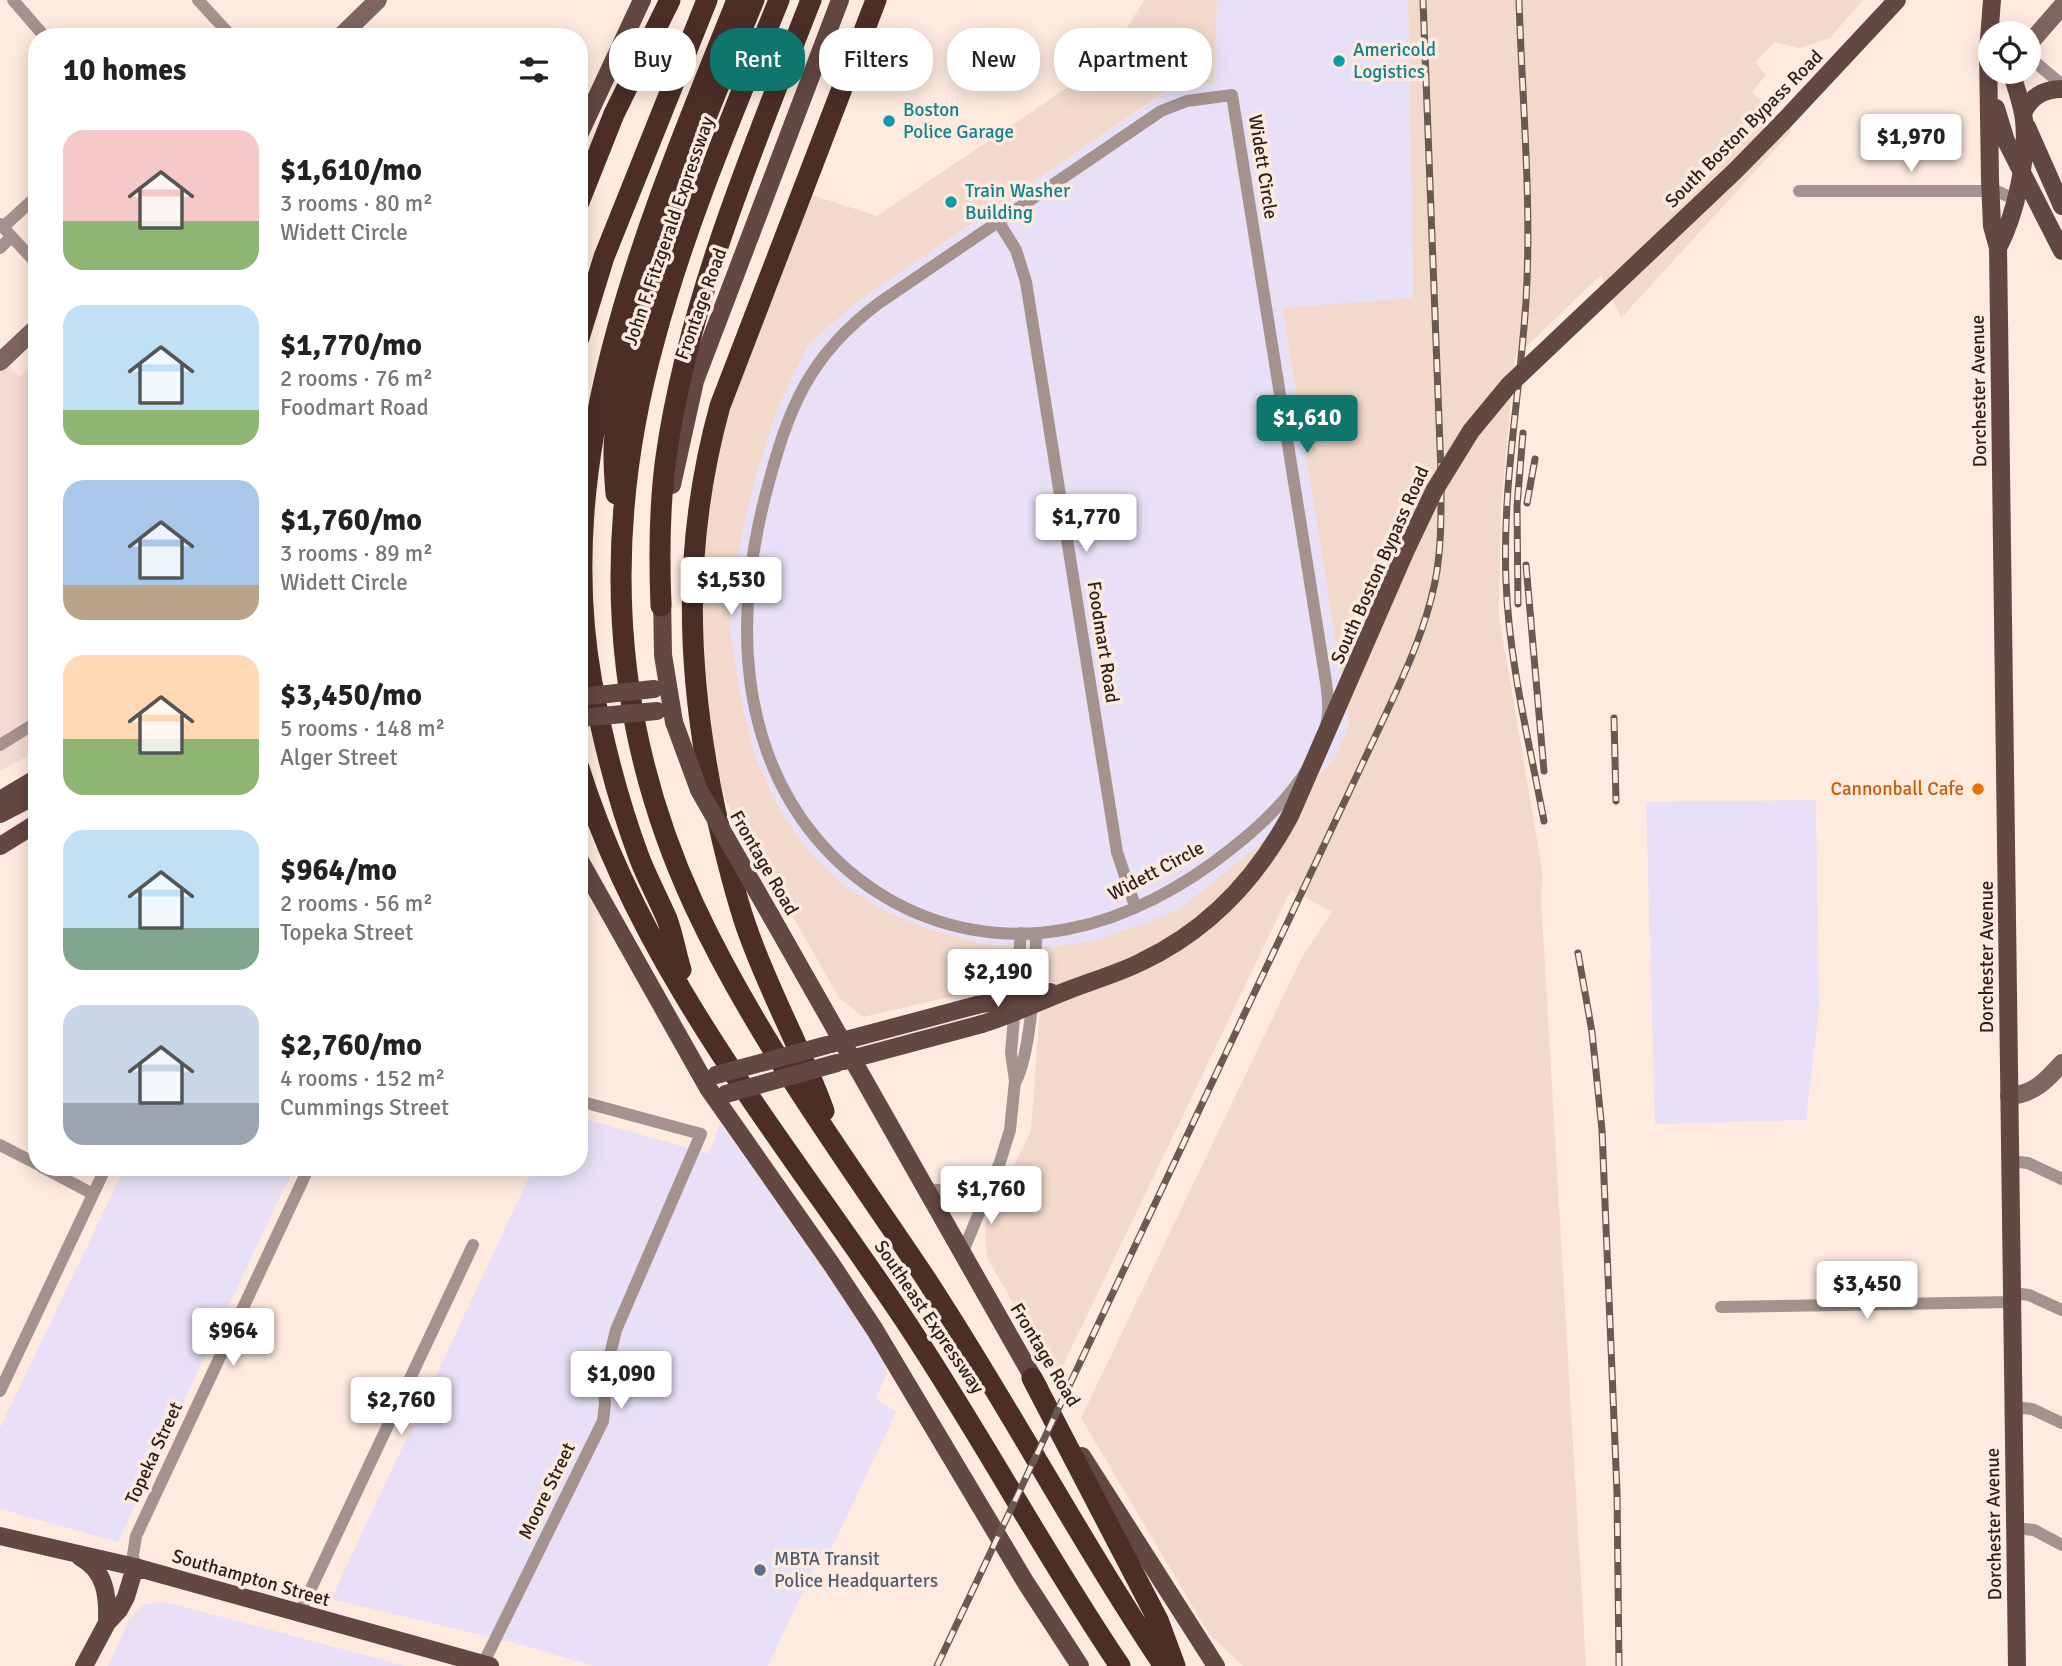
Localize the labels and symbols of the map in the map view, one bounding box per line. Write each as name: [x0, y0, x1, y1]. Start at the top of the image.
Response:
place label: Americold Logistics: [1353, 38, 1436, 84]
street label: South Boston Bypass Road: [1660, 45, 1828, 213]
marker: Americold Logistics: [1331, 53, 1347, 69]
place label: Boston Police Garage: [903, 98, 1014, 144]
street label: John F. Fitzgerald Expressway: [618, 113, 720, 349]
marker: Boston Police Garage: [881, 113, 897, 129]
street label: Widett Circle: [1243, 113, 1283, 221]
pin: $1,970: [1854, 114, 1968, 174]
place label: Train Washer Building: [965, 179, 1070, 225]
marker: Train Washer Building: [943, 194, 959, 210]
street label: Frontage Road: [670, 245, 732, 363]
street label: Dorchester Avenue: [1966, 315, 1992, 467]
pin: $1,610: [1250, 396, 1364, 455]
street label: South Boston Bypass Road: [1326, 462, 1434, 668]
pin: $1,770: [1029, 494, 1143, 554]
pin: $1,530: [674, 558, 788, 617]
street label: Foodmart Road: [1082, 579, 1124, 705]
place label: Cannonball Cafe: [1831, 777, 1964, 801]
marker: Cannonball Cafe: [1970, 781, 1986, 797]
street label: Frontage Road: [724, 806, 804, 920]
street label: Widett Circle: [1104, 836, 1208, 906]
street label: Dorchester Avenue: [1975, 881, 1999, 1033]
pin: $2,190: [941, 950, 1055, 1009]
pin: $1,760: [934, 1166, 1048, 1226]
street label: Southeast Expressway: [869, 1236, 989, 1399]
pin: $3,450: [1810, 1262, 1924, 1321]
street label: Frontage Road: [1005, 1299, 1085, 1411]
pin: $964: [192, 1308, 274, 1368]
pin: $1,090: [564, 1352, 678, 1411]
pin: $2,760: [344, 1378, 458, 1437]
street label: Topeka Street: [120, 1398, 188, 1508]
street label: Moore Street: [513, 1438, 581, 1543]
street label: Dorchester Avenue: [1981, 1448, 2007, 1600]
street label: Southampton Street: [169, 1544, 333, 1612]
place label: MBTA Transit Police Headquarters: [774, 1547, 938, 1593]
marker: MBTA Transit Police Headquarters: [752, 1562, 768, 1578]

